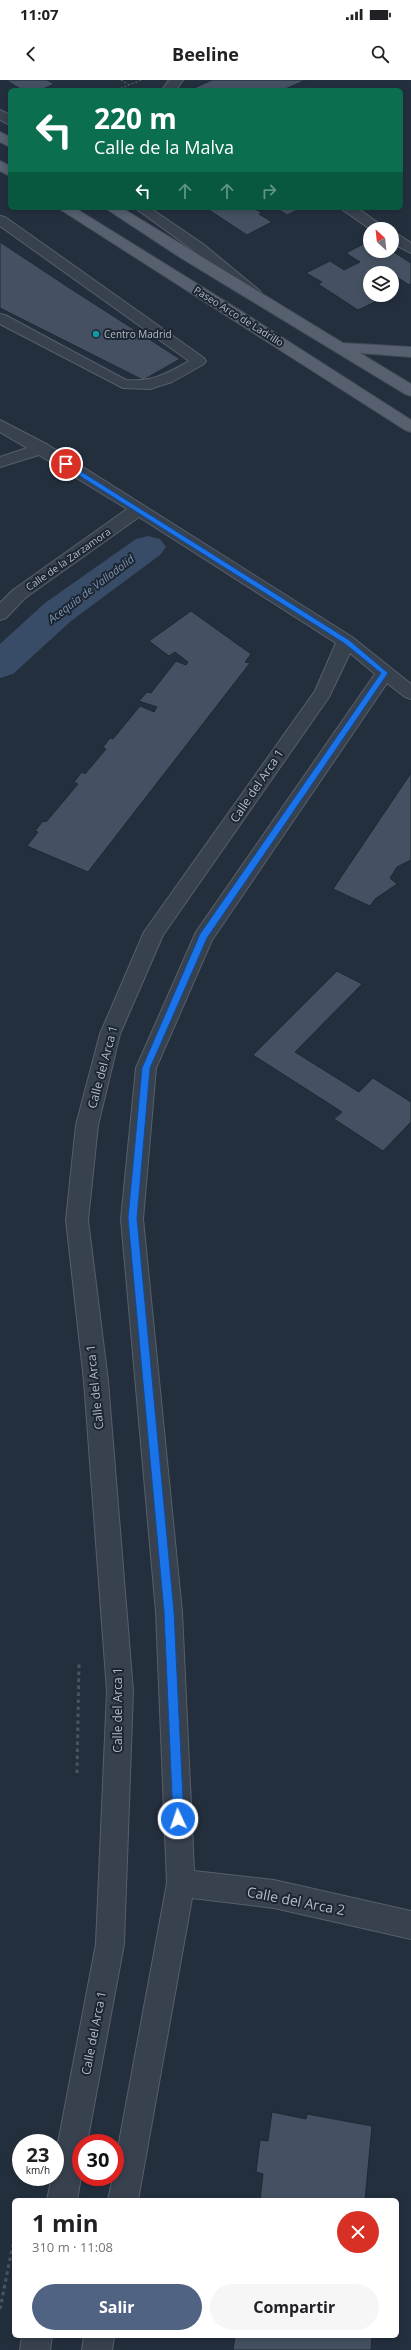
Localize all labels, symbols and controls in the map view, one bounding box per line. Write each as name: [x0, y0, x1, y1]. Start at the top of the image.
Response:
text: 11:07: [20, 4, 59, 24]
text: Beeline: [172, 42, 239, 66]
icon: back: [20, 43, 42, 65]
icon: search: [369, 43, 391, 65]
text: 220 m: [94, 99, 177, 137]
icon: left: [28, 104, 80, 156]
text: Calle de la Malva: [94, 135, 234, 159]
icon: left: [132, 180, 154, 202]
icon: ahead: [174, 180, 196, 202]
icon: ahead: [216, 180, 238, 202]
icon: right: [258, 180, 280, 202]
north arrow: [363, 222, 399, 258]
map controls: [363, 222, 399, 302]
button: layers: [363, 266, 399, 302]
street label: Paseo Arco de Ladrillo: [191, 283, 287, 349]
place label: Centro Madrid: [104, 327, 172, 341]
marker: Centro Madrid: [91, 329, 101, 339]
pin: [49, 447, 83, 481]
icon: arrive: [55, 453, 77, 475]
street label: Calle de la Zarzamora: [23, 524, 113, 594]
water label: Acequia de Valladolid: [44, 551, 137, 627]
street label: Calle del Arca 1: [226, 746, 287, 826]
street label: Calle del Arca 1: [83, 1023, 122, 1110]
street label: Calle del Arca 1: [82, 1344, 107, 1430]
street label: Calle del Arca 1: [109, 1667, 126, 1753]
position arrow: [157, 1798, 199, 1840]
street label: Calle del Arca 2: [245, 1882, 347, 1919]
street label: Calle del Arca 1: [77, 1989, 110, 2076]
speed limit sign: 30: [72, 2134, 124, 2186]
text: 23: [27, 2141, 49, 2168]
text: km/h: [26, 2163, 50, 2177]
text: 1 min: [32, 2206, 99, 2239]
button: close: [337, 2211, 379, 2253]
text: 310 m · 11:08: [32, 2238, 113, 2256]
button: Salir: [32, 2284, 202, 2330]
button: Compartir: [210, 2284, 379, 2330]

